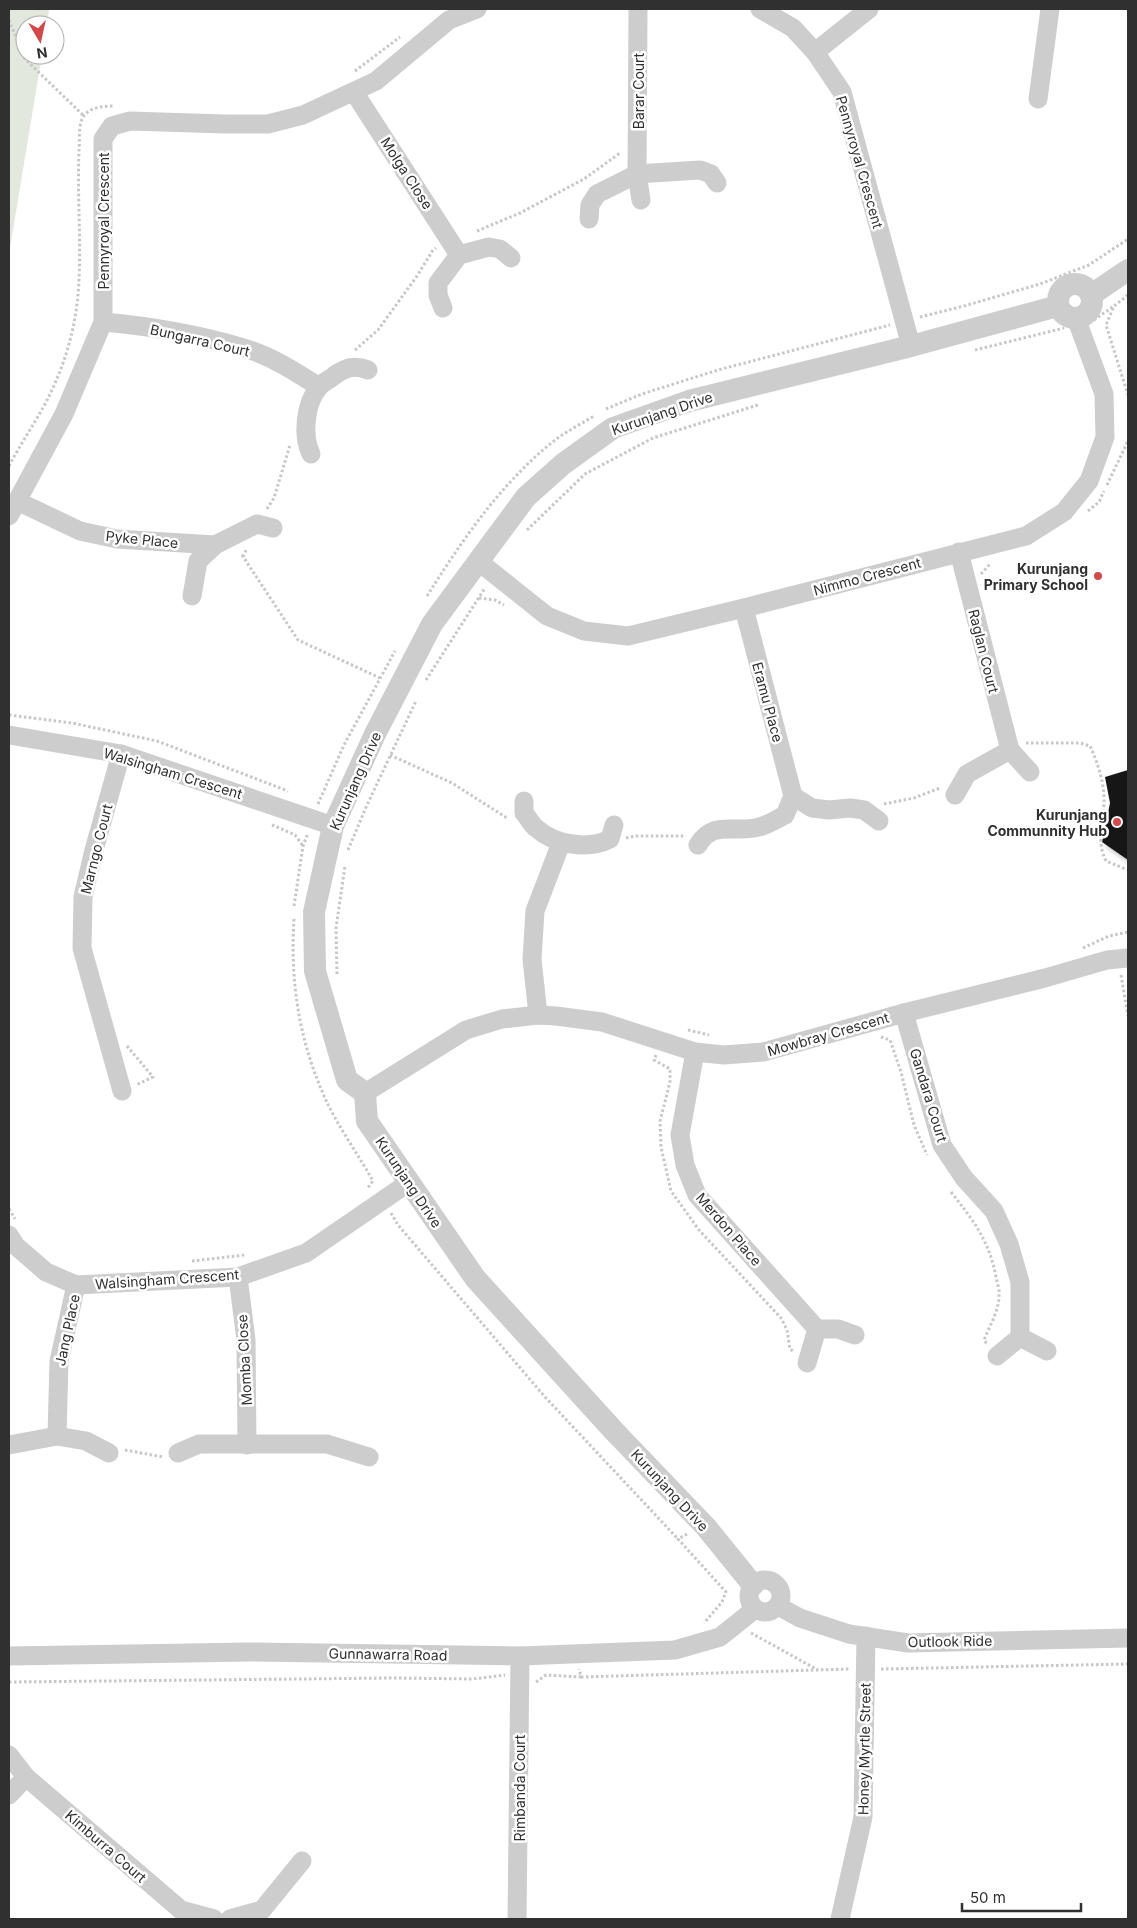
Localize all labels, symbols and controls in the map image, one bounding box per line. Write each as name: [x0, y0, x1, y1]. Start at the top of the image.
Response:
north arrow: [15, 15, 65, 65]
text: N: [36, 44, 49, 63]
street label: Barar Court: [630, 52, 647, 129]
street label: Pennyroyal Crescent: [833, 94, 887, 231]
street label: Molga Close: [377, 134, 437, 212]
street label: Pennyroyal Crescent: [95, 152, 112, 290]
street label: Bungarra Court: [149, 320, 252, 360]
street label: Kurunjang Drive: [609, 388, 715, 438]
street label: Pyke Place: [105, 527, 179, 551]
street label: Nimmo Crescent: [811, 553, 923, 599]
place label: Kurunjang Primary School: [984, 560, 1088, 593]
marker: Kurunjang Primary School: [1092, 570, 1104, 582]
street label: Raglan Court: [965, 607, 1003, 695]
street label: Eramu Place: [749, 660, 787, 744]
street label: Kurunjang Drive: [326, 729, 384, 833]
street label: Walsingham Crescent: [102, 744, 245, 802]
street label: Marngo Court: [77, 802, 115, 896]
place label: Kurunjang Communnity Hub: [987, 806, 1107, 839]
marker: Kurunjang Communnity Hub: [1111, 816, 1123, 828]
street label: Mowbray Crescent: [765, 1008, 891, 1059]
street label: Gandara Court: [907, 1046, 951, 1144]
street label: Kurunjang Drive: [372, 1133, 446, 1231]
street label: Merdon Place: [693, 1189, 765, 1269]
street label: Walsingham Crescent: [95, 1265, 240, 1293]
street label: Jang Place: [51, 1293, 83, 1367]
street label: Momba Close: [233, 1314, 255, 1406]
street label: Kurunjang Drive: [628, 1446, 712, 1534]
street label: Outlook Ride: [908, 1632, 992, 1650]
street label: Gunnawarra Road: [328, 1644, 448, 1664]
street label: Honey Myrtle Street: [854, 1682, 874, 1815]
street label: Rimbanda Court: [511, 1734, 528, 1841]
street label: Kimburra Court: [62, 1806, 150, 1886]
scale bar: [962, 1880, 1081, 1912]
text: 50 m: [970, 1888, 1006, 1907]

